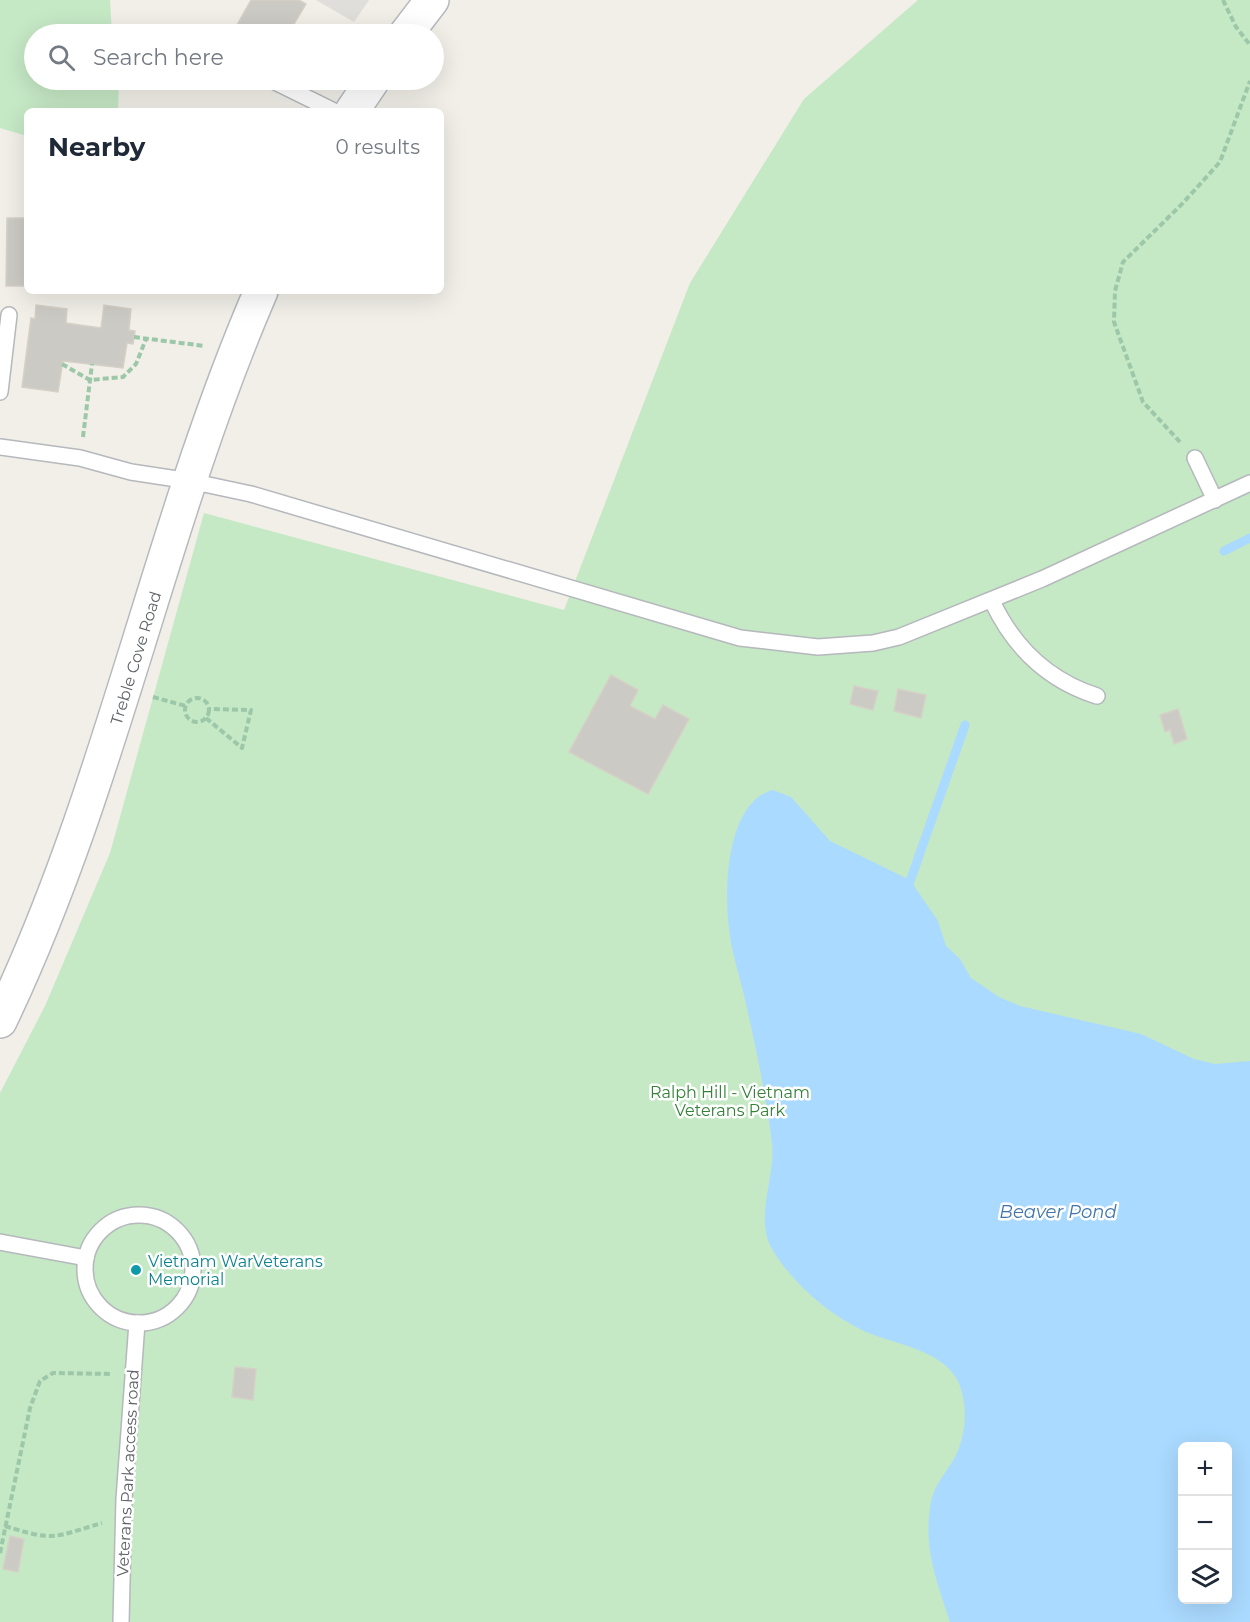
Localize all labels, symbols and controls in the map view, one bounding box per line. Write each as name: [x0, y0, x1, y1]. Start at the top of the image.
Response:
search box: [24, 24, 444, 90]
icon: search: [45, 41, 78, 74]
text: Search here: [93, 44, 224, 71]
text: Nearby: [48, 131, 145, 163]
text: 0 results: [335, 135, 420, 159]
street label: Treble Cove Road: [107, 589, 165, 727]
park label: Ralph Hill - Vietnam Veterans Park: [650, 1083, 810, 1120]
water label: Beaver Pond: [999, 1201, 1117, 1223]
place label: Vietnam WarVeterans Memorial: [148, 1252, 323, 1289]
marker: Vietnam WarVeterans Memorial: [129, 1263, 143, 1277]
street label: Veterans Park access road: [113, 1369, 143, 1577]
map controls: [1178, 1442, 1232, 1604]
button: +: [1178, 1442, 1232, 1496]
button: −: [1178, 1496, 1232, 1550]
button: layers: [1178, 1550, 1232, 1604]

